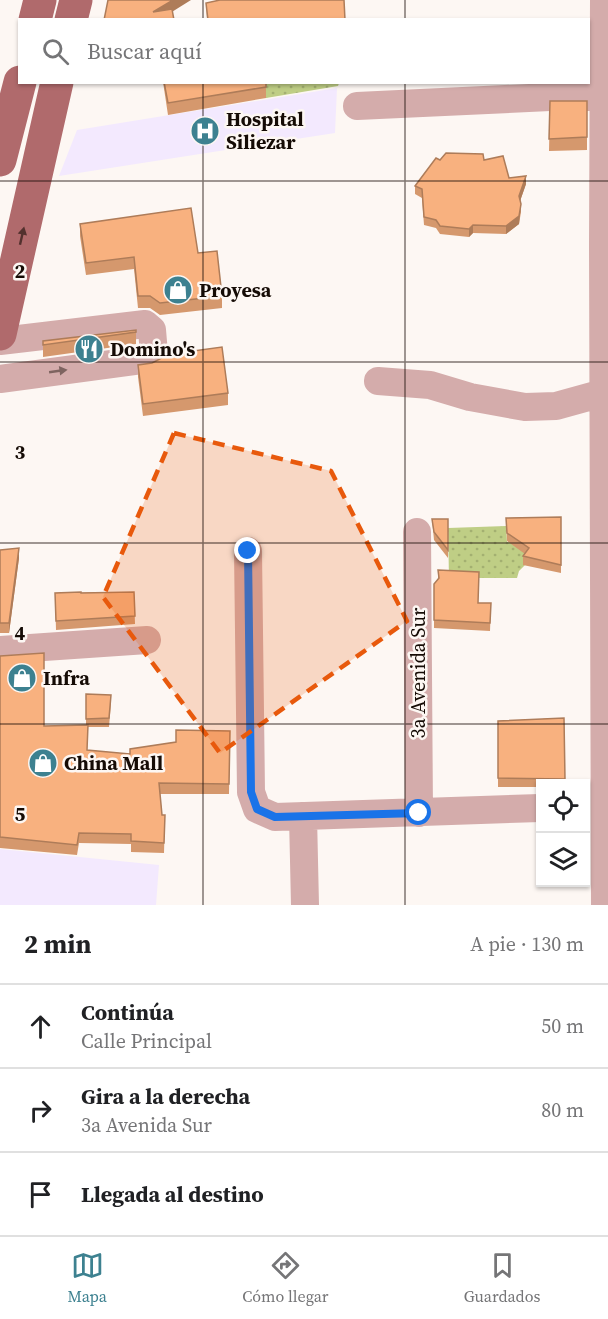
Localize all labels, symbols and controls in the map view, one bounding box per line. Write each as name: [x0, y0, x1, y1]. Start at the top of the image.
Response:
search box: [18, 18, 590, 84]
icon: search: [39, 35, 72, 68]
text: Buscar aquí: [87, 36, 202, 66]
place label: Hospital Siliezar: [226, 105, 304, 156]
hospital icon: Hospital Siliezar: [189, 115, 221, 147]
one-way arrow: [18, 227, 28, 246]
text: 2: [15, 257, 26, 285]
shop icon: Proyesa: [162, 274, 194, 306]
place label: Proyesa: [199, 276, 272, 304]
restaurant icon: Domino's: [73, 333, 105, 365]
place label: Domino's: [110, 335, 195, 363]
one-way arrow: [49, 367, 68, 376]
text: 3: [15, 438, 26, 466]
route end: [234, 537, 260, 563]
street label: 3a Avenida Sur: [404, 607, 432, 739]
text: 4: [15, 619, 26, 647]
shop icon: Infra: [6, 662, 38, 694]
place label: Infra: [43, 664, 90, 692]
shop icon: China Mall: [27, 747, 59, 779]
place label: China Mall: [64, 749, 163, 777]
map controls: [536, 779, 590, 887]
button: locate: [536, 779, 590, 833]
route start: [405, 799, 431, 825]
text: 5: [15, 800, 26, 828]
button: layers: [536, 833, 590, 887]
text: 2 min: [24, 926, 91, 962]
text: A pie · 130 m: [470, 930, 584, 958]
text: Continúa: [81, 997, 174, 1027]
icon: ahead: [24, 1010, 57, 1043]
text: 50 m: [541, 1012, 584, 1040]
text: Calle Principal: [81, 1027, 212, 1055]
text: Gira a la derecha: [81, 1081, 250, 1111]
icon: right: [24, 1094, 57, 1127]
text: 80 m: [541, 1096, 584, 1124]
text: 3a Avenida Sur: [81, 1111, 212, 1139]
icon: arrive: [24, 1178, 57, 1211]
text: Llegada al destino: [81, 1179, 264, 1209]
tab: Mapa: [68, 1249, 107, 1307]
tab: Cómo llegar: [242, 1249, 328, 1307]
tab: Guardados: [464, 1249, 540, 1307]

